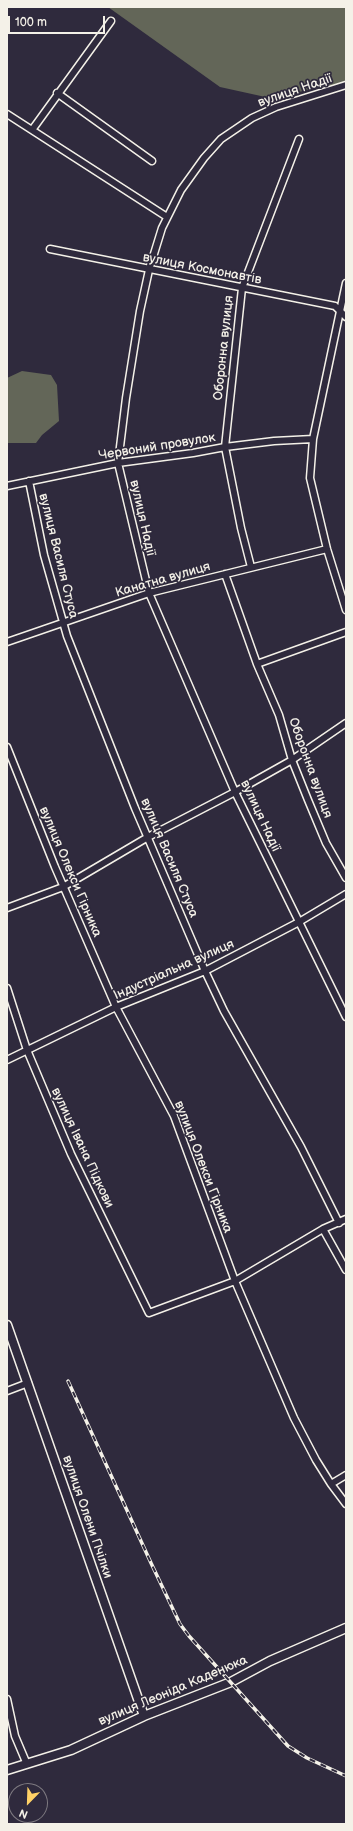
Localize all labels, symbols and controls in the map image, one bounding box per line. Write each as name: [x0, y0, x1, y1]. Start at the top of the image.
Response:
scale bar: [10, 8, 107, 34]
text: 100 m: [15, 15, 47, 30]
street label: вулиця Надії: [256, 71, 334, 111]
street label: вулиця Космонавтів: [141, 250, 263, 288]
street label: Оборонна вулиця: [211, 295, 237, 401]
street label: Червоний провулок: [98, 430, 216, 464]
street label: вулиця Надії: [126, 479, 158, 557]
street label: вулиця Василя Стуса: [35, 492, 81, 620]
street label: Канатна вулиця: [114, 559, 212, 601]
street label: Оборонна вулиця: [285, 716, 335, 820]
street label: вулиця Надії: [237, 778, 283, 854]
street label: вулиця Василя Стуса: [137, 796, 201, 920]
street label: вулиця Олекси Гірника: [35, 804, 105, 940]
street label: Індустріальна вулиця: [111, 936, 237, 1004]
street label: вулиця Івана Підкови: [47, 1085, 117, 1211]
street label: вулиця Олекси Гірника: [171, 1099, 235, 1235]
street label: вулиця Олени Пчілки: [59, 1453, 115, 1581]
street label: вулиця Леоніда Каденюка: [96, 1652, 250, 1730]
north arrow: [8, 1783, 48, 1823]
text: N: [17, 1806, 30, 1821]

